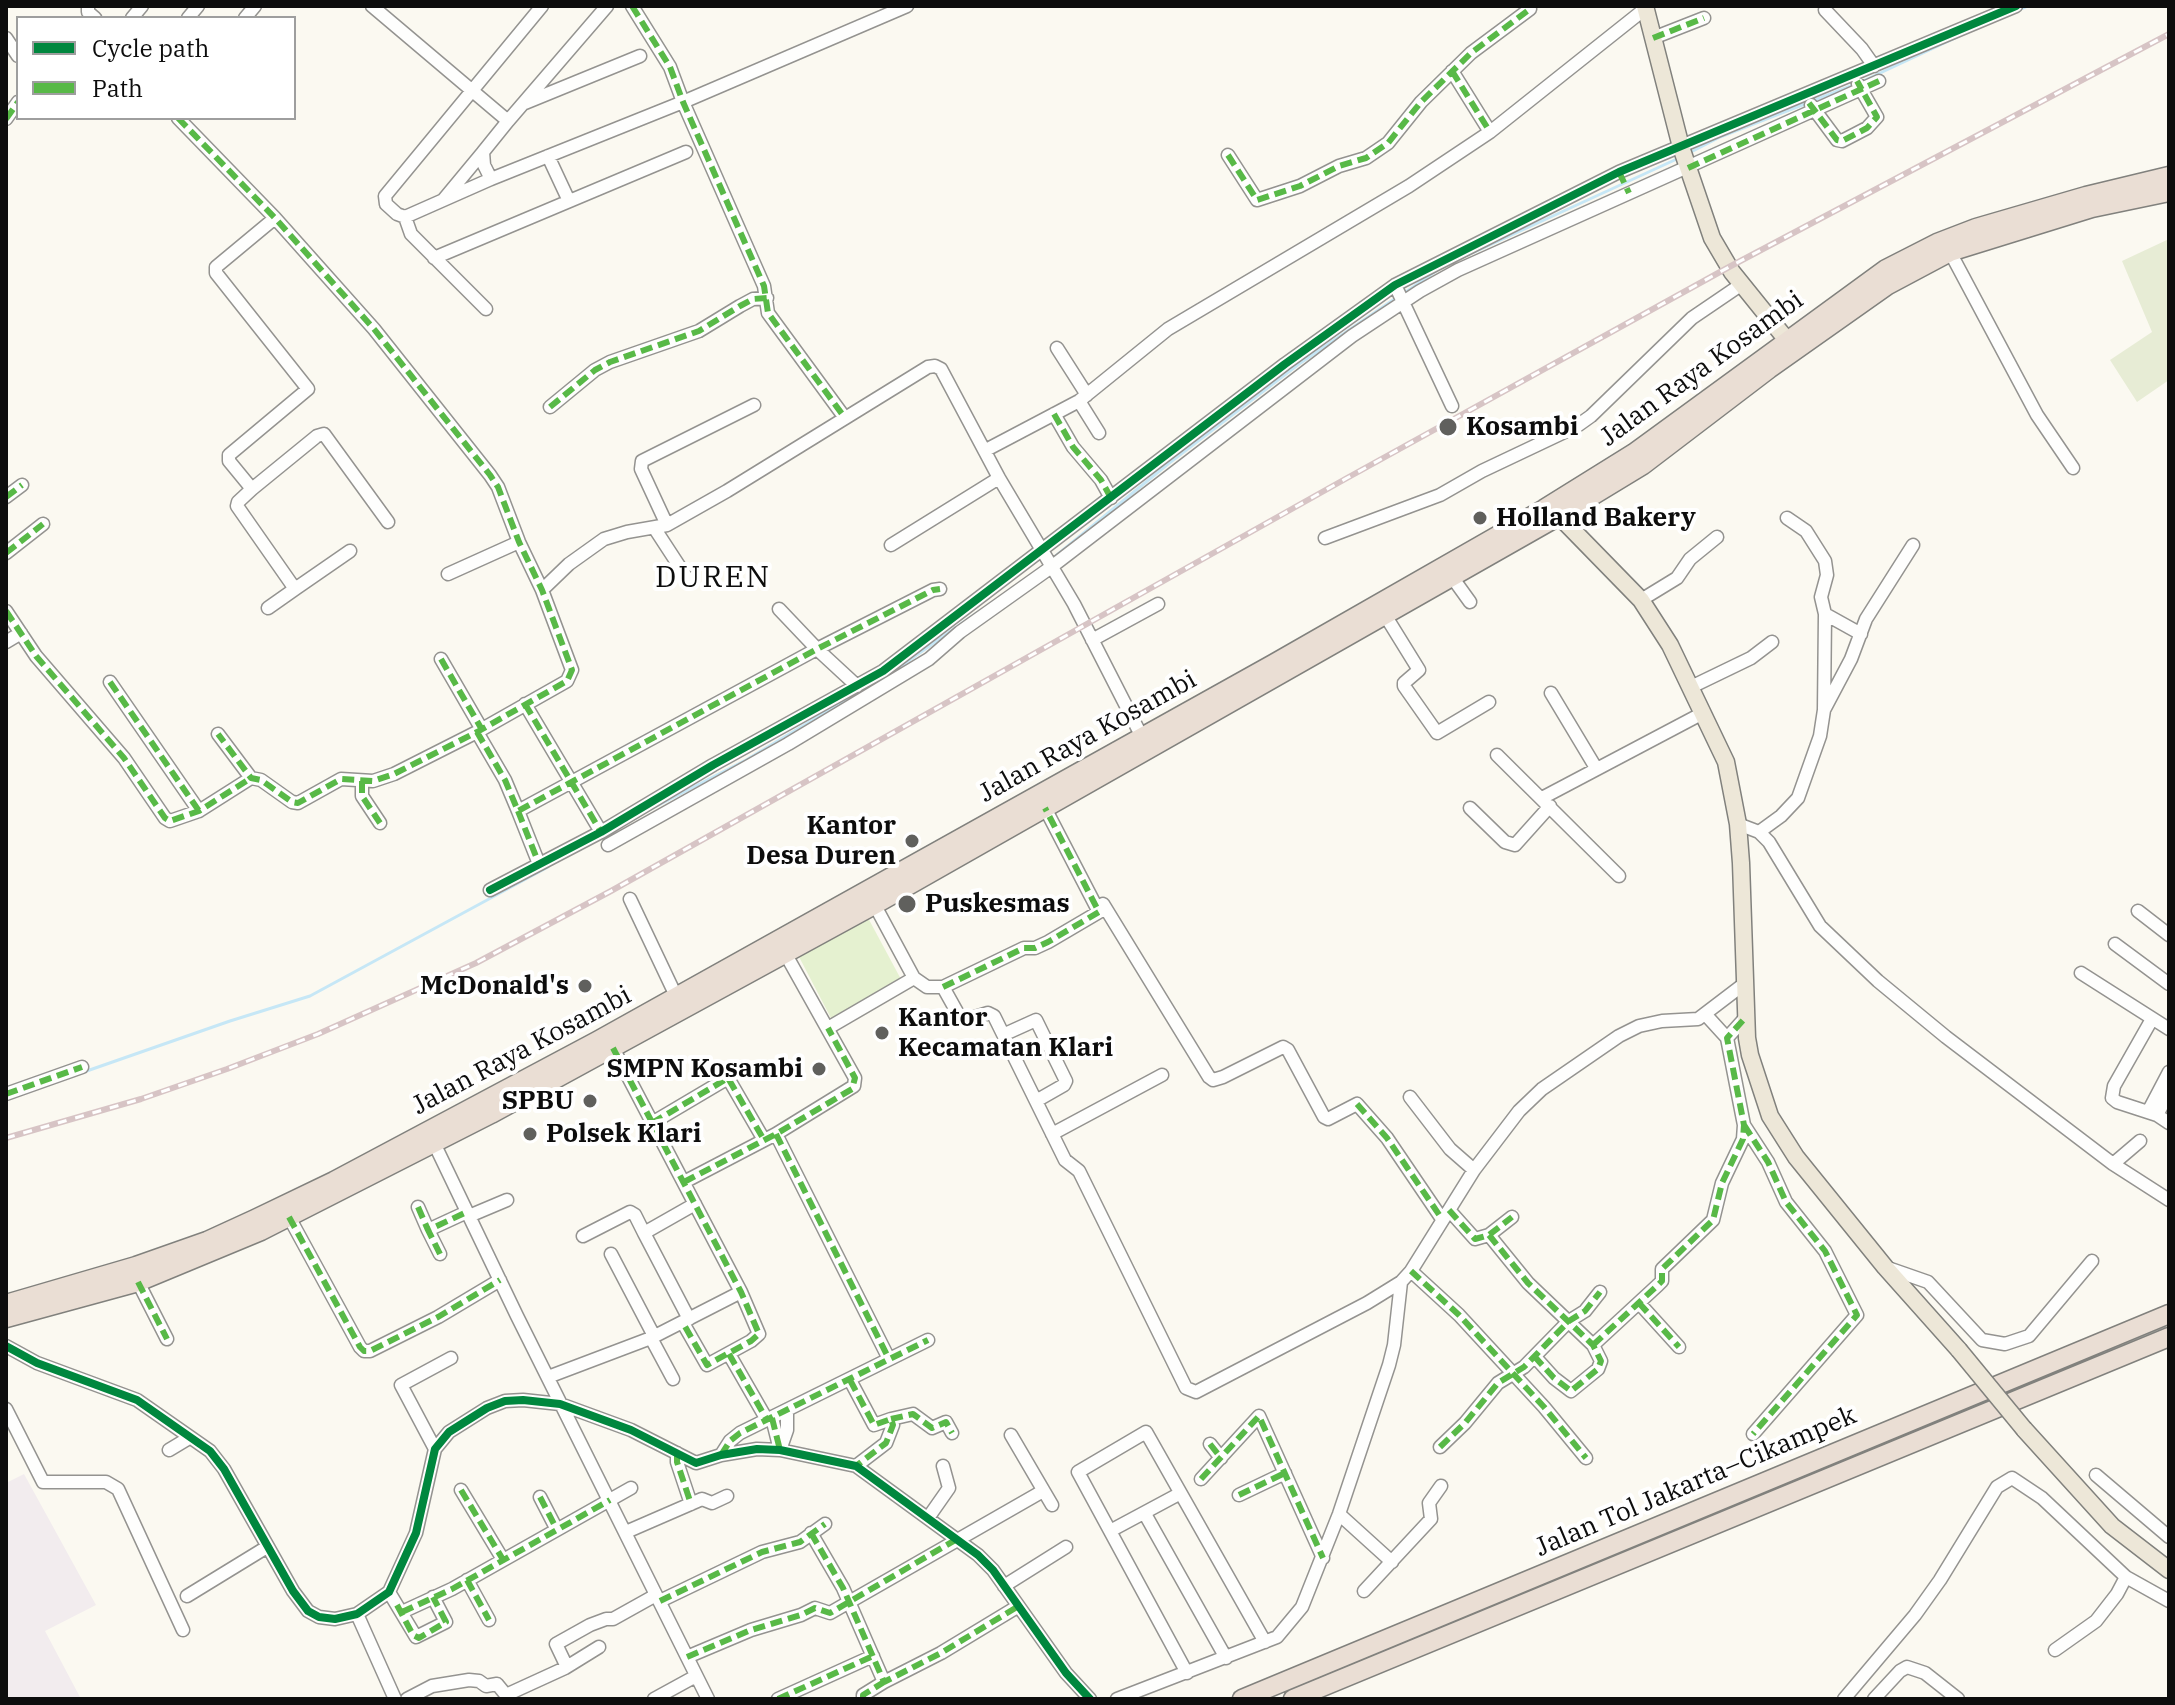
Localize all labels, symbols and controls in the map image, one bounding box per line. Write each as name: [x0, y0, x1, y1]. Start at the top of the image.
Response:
legend: [16, 16, 296, 120]
text: Cycle path: [92, 32, 209, 64]
text: Path: [92, 72, 143, 104]
street label: Jalan Raya Kosambi: [1594, 285, 1810, 453]
place label: Kosambi: [1466, 411, 1578, 443]
marker: Kosambi: [1437, 416, 1459, 438]
place label: Holland Bakery: [1496, 502, 1696, 534]
marker: Holland Bakery: [1471, 509, 1489, 527]
district label: DUREN: [655, 560, 771, 596]
street label: Jalan Raya Kosambi: [974, 664, 1202, 810]
place label: Kantor Desa Duren: [746, 810, 896, 872]
marker: Kantor Desa Duren: [903, 832, 921, 850]
place label: Puskesmas: [925, 888, 1070, 920]
marker: Puskesmas: [896, 893, 918, 915]
place label: McDonald's: [420, 970, 569, 1002]
marker: McDonald's: [576, 977, 594, 995]
street label: Jalan Raya Kosambi: [407, 980, 637, 1122]
place label: Kantor Kecamatan Klari: [898, 1002, 1113, 1064]
marker: Kantor Kecamatan Klari: [873, 1024, 891, 1042]
place label: SMPN Kosambi: [607, 1053, 803, 1085]
marker: SMPN Kosambi: [810, 1060, 828, 1078]
place label: SPBU: [502, 1085, 574, 1117]
marker: SPBU: [581, 1092, 599, 1110]
place label: Polsek Klari: [546, 1118, 702, 1150]
marker: Polsek Klari: [521, 1125, 539, 1143]
street label: Jalan Tol Jakarta–Cikampek: [1531, 1400, 1861, 1564]

